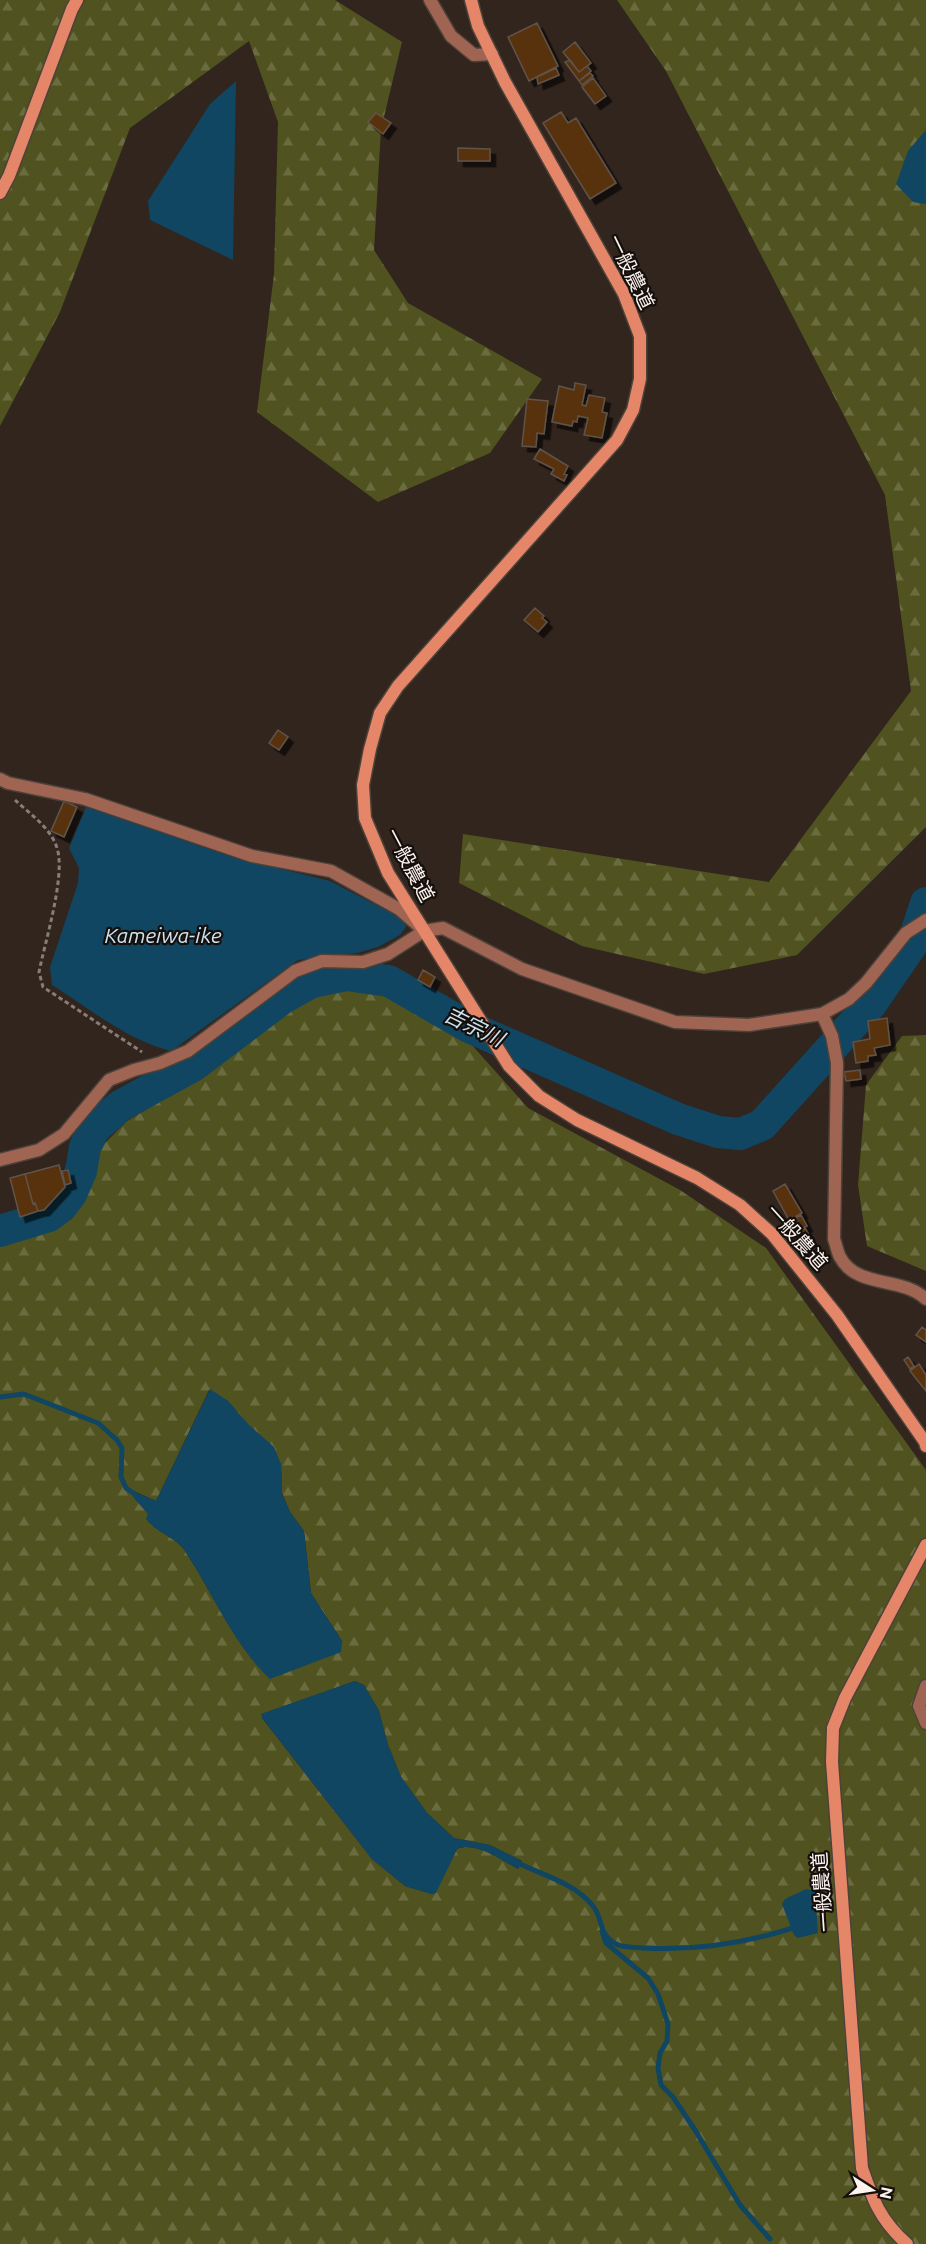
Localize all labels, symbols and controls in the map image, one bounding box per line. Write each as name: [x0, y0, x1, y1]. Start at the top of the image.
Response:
street label: 一般農道: [604, 231, 659, 313]
street label: 一般農道: [382, 824, 439, 905]
water label: Kameiwa-ike: [105, 923, 222, 947]
water label: 吉宗川: [441, 1002, 510, 1052]
street label: 一般農道: [762, 1199, 833, 1274]
street label: 一般農道: [807, 1851, 836, 1933]
north arrow: [842, 2160, 902, 2220]
text: N: [877, 2185, 897, 2201]

